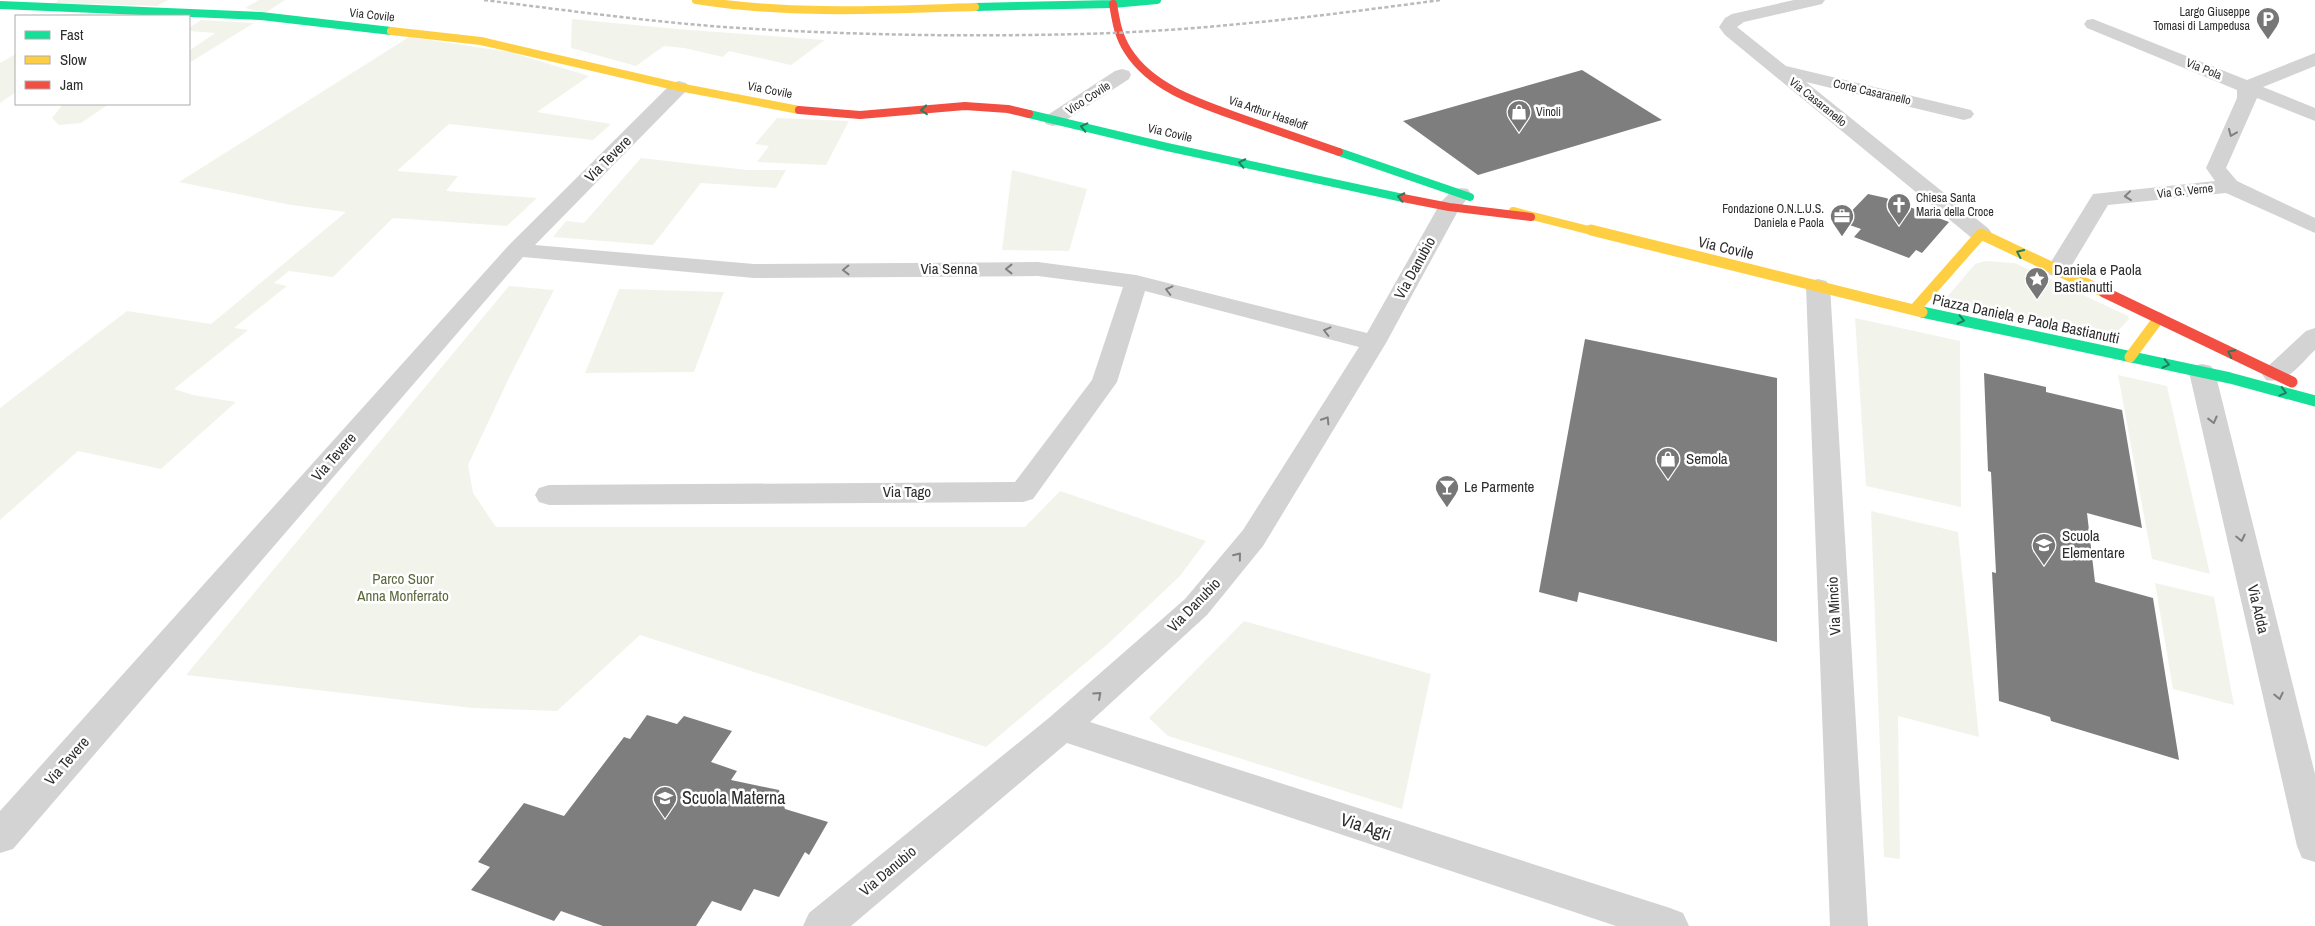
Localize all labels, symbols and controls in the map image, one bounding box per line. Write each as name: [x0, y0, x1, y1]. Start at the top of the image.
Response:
place label: Largo Giuseppe Tomasi di Lampedusa: [2153, 4, 2251, 34]
street label: Via Covile: [349, 5, 395, 25]
parking icon: Largo Giuseppe Tomasi di Lampedusa: [2255, 6, 2281, 40]
legend: [15, 15, 190, 105]
text: Fast: [60, 24, 84, 45]
text: Slow: [60, 49, 87, 70]
street label: Via Pola: [2184, 55, 2225, 84]
text: Jam: [60, 74, 83, 95]
street label: Via Casaranello: [1786, 74, 1850, 130]
street label: Corte Casaranello: [1832, 75, 1912, 109]
street label: Via Covile: [746, 78, 794, 102]
street label: Vico Covile: [1063, 78, 1113, 118]
street label: Via Arthur Haseloff: [1227, 92, 1310, 134]
shop icon: Vinoli: [1506, 99, 1532, 133]
one-way arrow: [920, 104, 928, 115]
place label: Vinoli: [1536, 104, 1561, 120]
street label: Via Covile: [1146, 120, 1194, 146]
one-way arrow: [1079, 122, 1088, 133]
one-way arrow: [2227, 128, 2238, 137]
street label: Via Tevere: [580, 130, 636, 187]
one-way arrow: [1238, 158, 1247, 169]
street label: Via G. Verne: [2156, 180, 2214, 202]
place label: Chiesa Santa Maria della Croce: [1916, 190, 1994, 220]
one-way arrow: [2124, 190, 2132, 201]
church icon: Chiesa Santa Maria della Croce: [1886, 192, 1912, 226]
one-way arrow: [1397, 193, 1406, 203]
place label: Fondazione O.N.L.U.S. Daniela e Paola: [1722, 201, 1825, 231]
office icon: Fondazione O.N.L.U.S. Daniela e Paola: [1829, 203, 1855, 237]
street label: Via Covile: [1696, 231, 1756, 264]
street label: Via Danubio: [1389, 233, 1440, 303]
one-way arrow: [2016, 248, 2025, 259]
street label: Via Senna: [920, 258, 978, 279]
place label: Daniela e Paola Bastianutti: [2054, 259, 2142, 297]
one-way arrow: [842, 264, 850, 275]
one-way arrow: [1005, 264, 1012, 274]
place icon: Daniela e Paola Bastianutti: [2024, 266, 2050, 300]
one-way arrow: [1165, 285, 1174, 296]
street label: Piazza Daniela e Paola Bastianutti: [1931, 288, 2122, 349]
one-way arrow: [1957, 315, 1966, 325]
one-way arrow: [1323, 326, 1331, 336]
one-way arrow: [2227, 349, 2236, 359]
one-way arrow: [2162, 359, 2170, 369]
one-way arrow: [2278, 387, 2286, 397]
one-way arrow: [2207, 415, 2218, 424]
one-way arrow: [1320, 416, 1330, 425]
street label: Via Tevere: [307, 428, 361, 486]
shop icon: Semola: [1655, 446, 1681, 480]
place label: Semola: [1686, 448, 1728, 469]
bar icon: Le Parmente: [1434, 474, 1460, 508]
place label: Le Parmente: [1464, 476, 1535, 497]
street label: Via Tago: [883, 481, 931, 502]
place label: Scuola Elementare: [2062, 525, 2125, 563]
school or university icon: Scuola Elementare: [2031, 532, 2057, 566]
one-way arrow: [2235, 533, 2246, 542]
one-way arrow: [1233, 553, 1241, 562]
park label: Parco Suor Anna Monferrato: [356, 568, 449, 606]
street label: Via Danubio: [1162, 573, 1225, 636]
street label: Via Mincio: [1821, 576, 1846, 636]
street label: Via Adda: [2243, 582, 2274, 636]
one-way arrow: [1093, 692, 1102, 701]
one-way arrow: [2273, 692, 2284, 701]
street label: Via Tevere: [40, 732, 94, 790]
school or university icon: Scuola Materna: [652, 785, 678, 819]
place label: Scuola Materna: [682, 785, 785, 810]
street label: Via Agri: [1337, 807, 1395, 846]
street label: Via Danubio: [855, 841, 921, 901]

